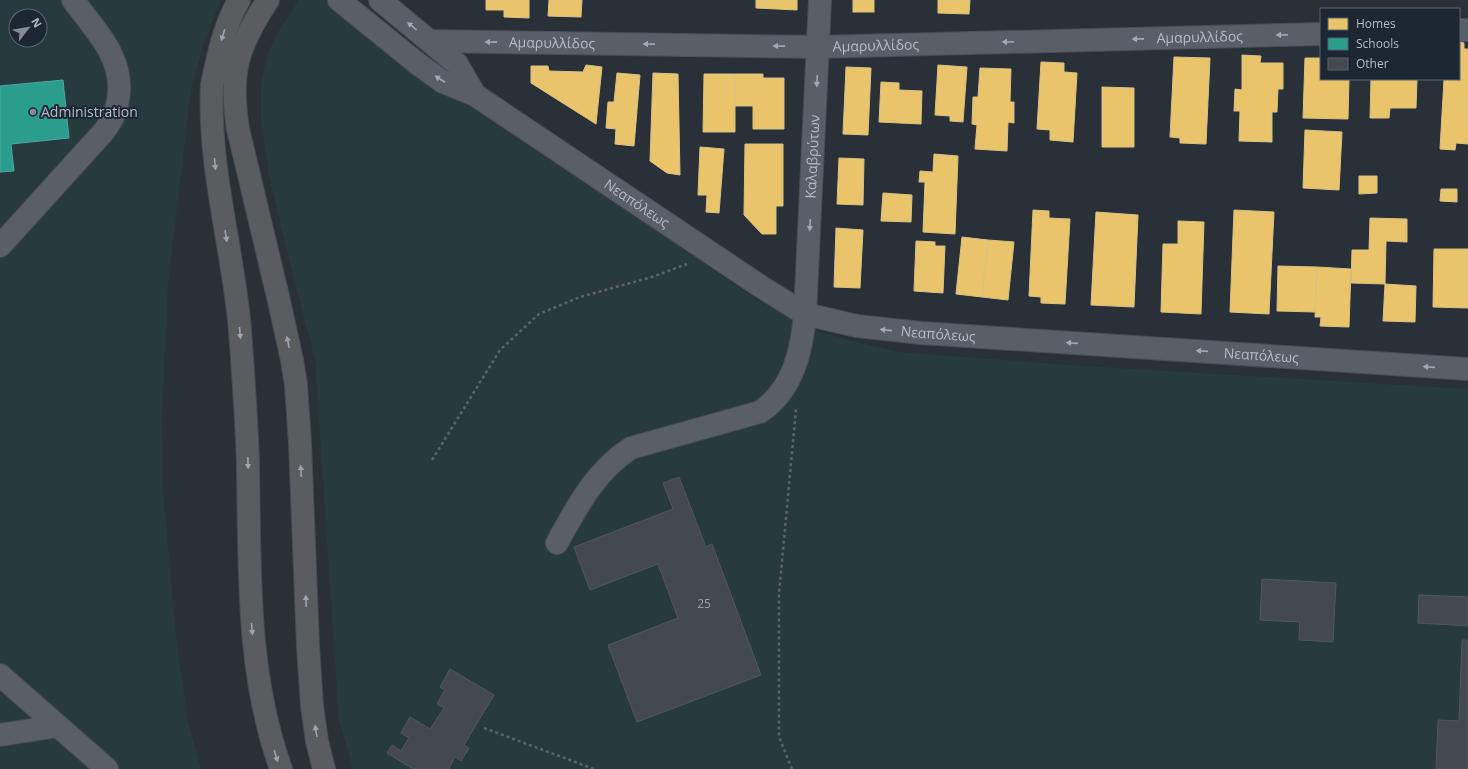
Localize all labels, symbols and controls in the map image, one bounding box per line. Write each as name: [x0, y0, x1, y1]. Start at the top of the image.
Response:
north arrow: [8, 8, 48, 48]
legend: [1320, 8, 1460, 80]
text: N: [28, 15, 46, 30]
text: Homes: [1356, 15, 1396, 32]
one-way arrow: [406, 21, 417, 30]
street label: Αμαρυλλίδος: [1156, 26, 1243, 47]
one-way arrow: [220, 30, 226, 42]
street label: Αμαρυλλίδος: [509, 32, 596, 53]
one-way arrow: [1275, 32, 1288, 38]
street label: Αμαρυλλίδος: [832, 34, 920, 56]
text: Schools: [1356, 35, 1399, 52]
one-way arrow: [1131, 36, 1144, 42]
one-way arrow: [484, 39, 497, 45]
one-way arrow: [1001, 39, 1014, 45]
one-way arrow: [642, 41, 655, 47]
one-way arrow: [772, 43, 785, 49]
text: Other: [1356, 55, 1389, 72]
one-way arrow: [434, 75, 445, 83]
one-way arrow: [813, 75, 820, 87]
place label: Administration: [41, 102, 138, 121]
marker: Administration: [28, 107, 38, 117]
street label: Καλαβρύτων: [801, 114, 824, 199]
one-way arrow: [212, 158, 219, 170]
street label: Νεαπόλεως: [601, 174, 674, 232]
one-way arrow: [806, 219, 813, 231]
one-way arrow: [223, 230, 229, 242]
street label: Νεαπόλεως: [900, 321, 976, 346]
one-way arrow: [880, 326, 892, 333]
one-way arrow: [236, 327, 243, 339]
one-way arrow: [285, 336, 291, 348]
one-way arrow: [1066, 339, 1078, 346]
street label: Νεαπόλεως: [1223, 343, 1300, 367]
one-way arrow: [1196, 348, 1208, 355]
one-way arrow: [1423, 363, 1435, 370]
one-way arrow: [245, 457, 251, 470]
one-way arrow: [298, 464, 304, 477]
one-way arrow: [303, 595, 310, 607]
house number: 25: [697, 595, 711, 612]
one-way arrow: [249, 622, 256, 635]
one-way arrow: [313, 725, 319, 737]
one-way arrow: [273, 750, 279, 762]

